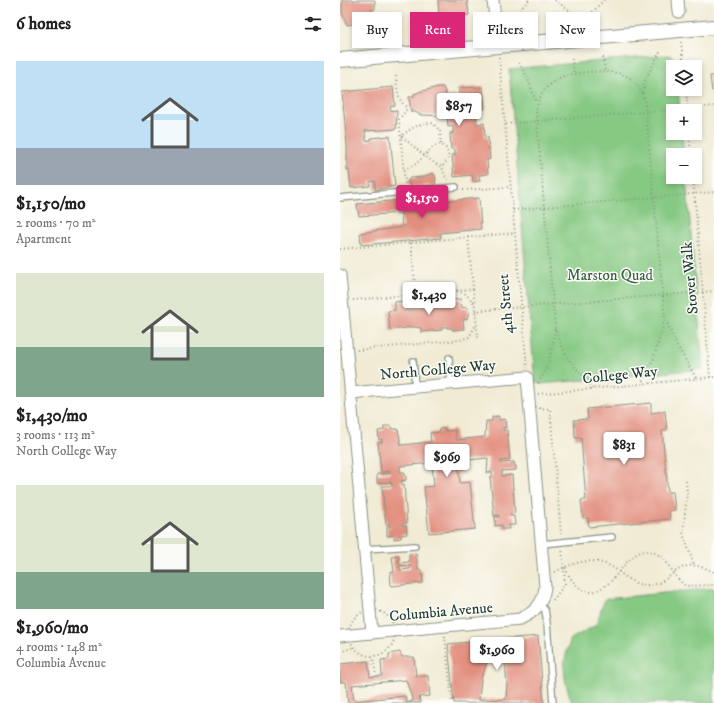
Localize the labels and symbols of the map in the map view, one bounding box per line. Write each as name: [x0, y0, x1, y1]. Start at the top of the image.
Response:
pin: $857: [435, 93, 483, 127]
pin: $1,150: [389, 185, 455, 219]
street label: Stover Walk: [677, 240, 703, 315]
park label: Marston Quad: [567, 266, 654, 285]
street label: 4th Street: [494, 273, 518, 335]
pin: $1,430: [396, 282, 462, 316]
street label: North College Way: [379, 355, 498, 385]
street label: College Way: [582, 362, 659, 388]
pin: $831: [600, 432, 648, 466]
pin: $969: [423, 444, 471, 478]
street label: Columbia Avenue: [388, 598, 494, 626]
pin: $1,960: [464, 637, 530, 671]

